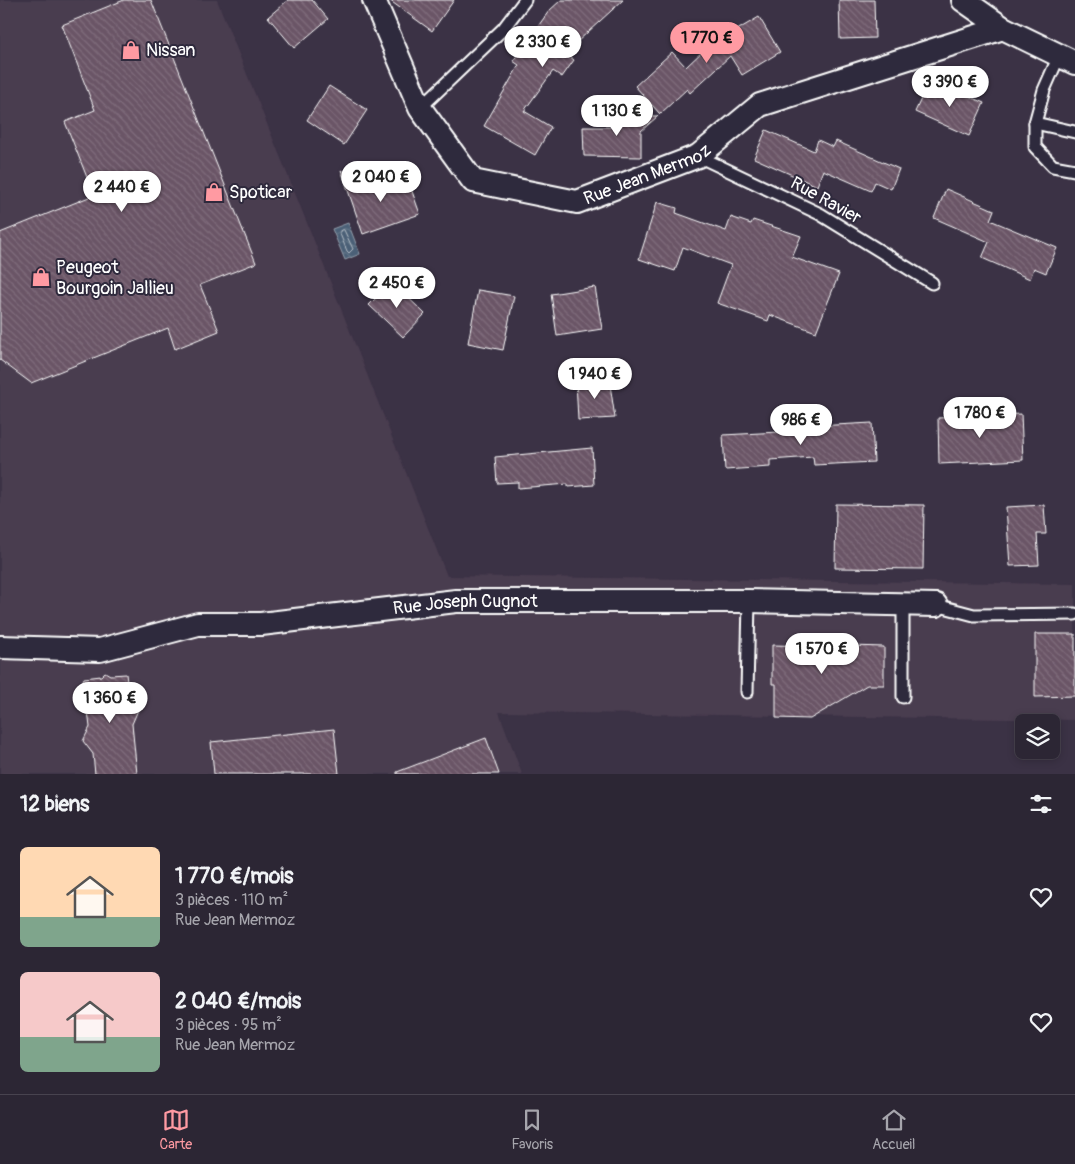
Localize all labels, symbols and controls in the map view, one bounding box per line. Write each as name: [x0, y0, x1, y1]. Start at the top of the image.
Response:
pin: 1 770 €: [661, 22, 753, 64]
pin: 2 330 €: [497, 26, 589, 68]
text: 1 770 €: [681, 28, 733, 48]
text: 2 330 €: [515, 32, 571, 52]
shop icon: Nissan: [120, 39, 142, 61]
place label: Nissan: [146, 39, 195, 62]
pin: 3 390 €: [904, 66, 996, 108]
text: 3 390 €: [923, 72, 977, 92]
pin: 1 130 €: [571, 94, 663, 137]
text: 1 130 €: [592, 101, 642, 121]
street label: Rue Jean Mermoz: [580, 139, 716, 210]
pin: 2 040 €: [335, 160, 427, 203]
text: 2 040 €: [352, 167, 410, 187]
pin: 2 440 €: [76, 170, 168, 213]
street label: Rue Ravier: [786, 172, 866, 230]
text: 2 440 €: [94, 177, 150, 197]
shop icon: Spoticar: [203, 181, 225, 203]
place label: Spoticar: [229, 181, 293, 204]
place label: Peugeot Bourgoin Jallieu: [56, 256, 174, 300]
shop icon: Peugeot Bourgoin Jallieu: [30, 266, 52, 288]
pin: 2 450 €: [351, 266, 443, 309]
text: 2 450 €: [369, 273, 425, 293]
pin: 1 940 €: [549, 358, 641, 400]
text: 1 940 €: [569, 364, 621, 384]
pin: 1 780 €: [934, 396, 1026, 439]
text: 1 780 €: [954, 403, 1006, 423]
pin: 986 €: [766, 404, 836, 446]
text: 986 €: [781, 410, 821, 430]
street label: Rue Joseph Cugnot: [392, 590, 538, 620]
pin: 1 570 €: [776, 632, 868, 675]
text: 1 570 €: [796, 639, 848, 659]
pin: 1 360 €: [64, 682, 156, 724]
text: 1 360 €: [84, 688, 136, 708]
map controls: [1015, 714, 1060, 759]
button: layers: [1015, 714, 1060, 759]
icon: filters: [1027, 790, 1055, 818]
text: 12 biens: [20, 791, 89, 818]
text: 1 770 €/mois: [175, 863, 293, 890]
icon: home: [60, 867, 120, 927]
icon: heart: [1027, 883, 1055, 911]
text: 3 pièces · 110 m²: [175, 890, 288, 910]
text: Rue Jean Mermoz: [175, 910, 295, 930]
text: 2 040 €/mois: [175, 988, 301, 1015]
icon: home: [60, 992, 120, 1052]
icon: heart: [1027, 1008, 1055, 1036]
text: 3 pièces · 95 m²: [175, 1015, 282, 1035]
text: Rue Jean Mermoz: [175, 1035, 295, 1055]
tab: Carte: [160, 1106, 192, 1153]
tab: Favoris: [511, 1106, 553, 1153]
tab: Accueil: [872, 1106, 915, 1153]

